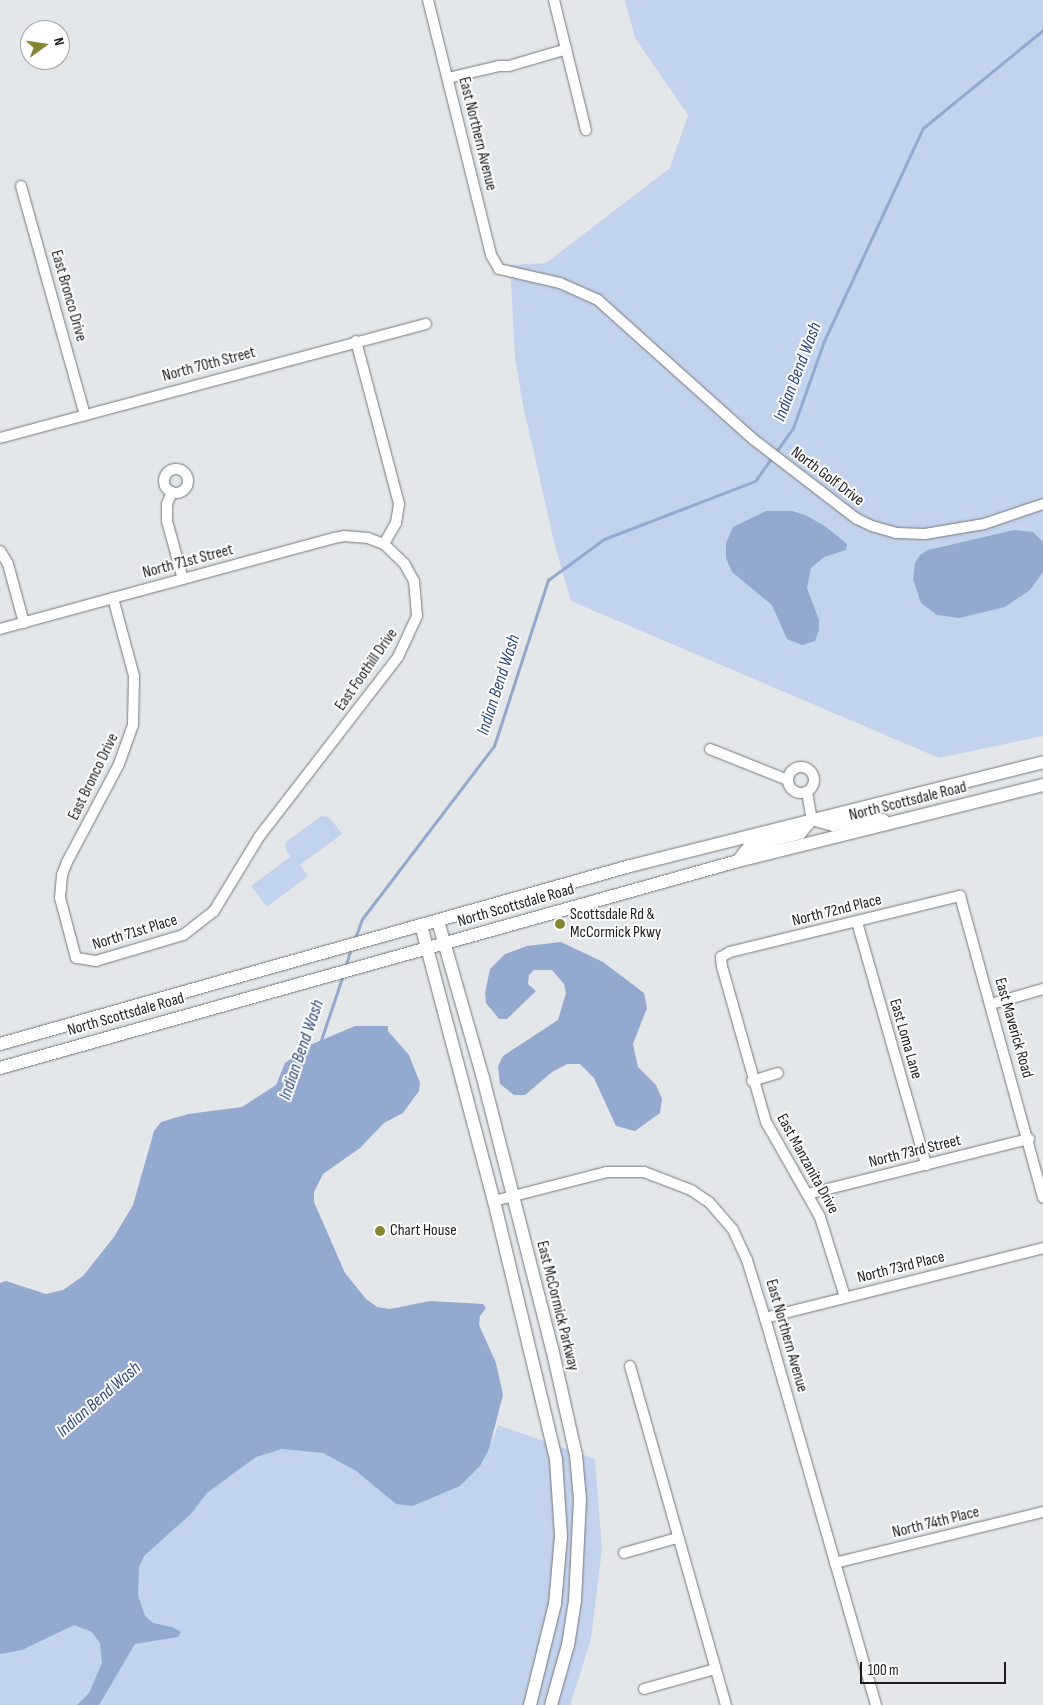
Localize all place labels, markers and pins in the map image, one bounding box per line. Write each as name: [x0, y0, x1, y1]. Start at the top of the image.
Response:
place label: Scottsdale Rd & McCormick Pkwy: [570, 905, 661, 943]
marker: Scottsdale Rd & McCormick Pkwy: [554, 918, 566, 930]
place label: Chart House: [390, 1221, 457, 1241]
marker: Chart House: [374, 1225, 386, 1237]

